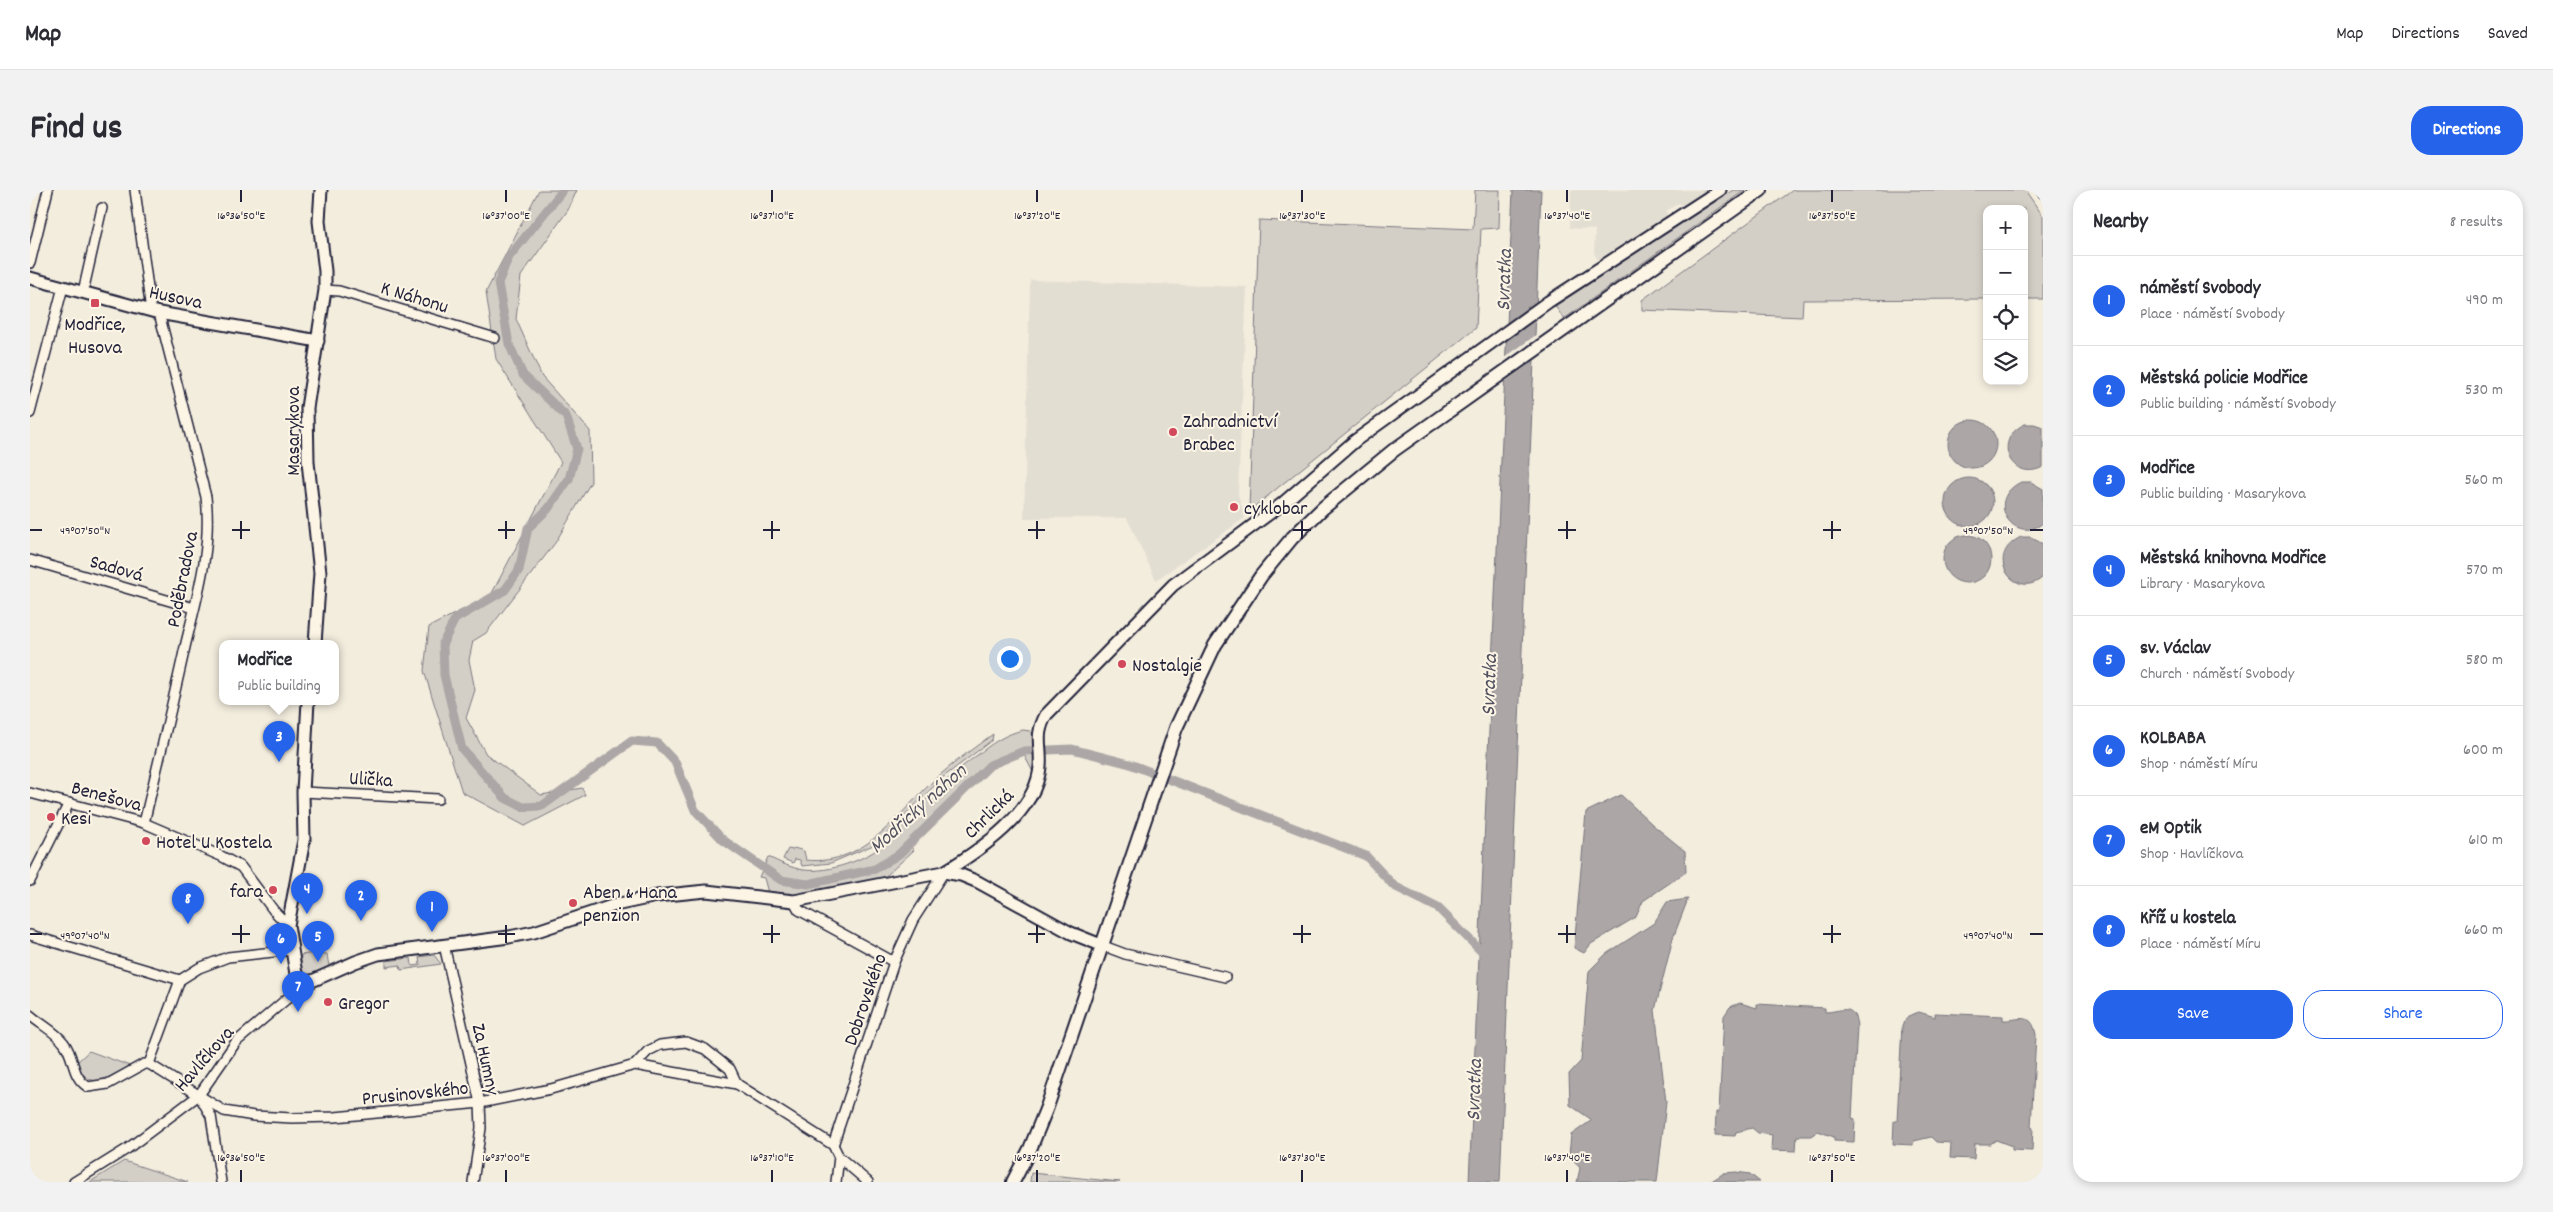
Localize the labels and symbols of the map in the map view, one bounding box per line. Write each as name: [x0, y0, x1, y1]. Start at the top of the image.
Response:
text: 16°36'50"E: [217, 208, 265, 225]
text: 16°37'00"E: [482, 208, 530, 225]
text: 16°37'10"E: [750, 208, 794, 225]
text: 16°37'20"E: [1014, 208, 1061, 225]
text: 16°37'30"E: [1279, 208, 1326, 225]
text: 16°37'40"E: [1544, 208, 1590, 225]
text: 16°37'50"E: [1809, 208, 1856, 225]
water label: Svratka: [1490, 248, 1522, 312]
street label: K Náhonu: [377, 275, 451, 322]
street label: Husova: [146, 280, 205, 318]
marker: Modřice, Husova: [89, 297, 101, 309]
place label: Modřice, Husova: [64, 312, 126, 363]
street label: Masarykova: [281, 386, 309, 476]
place label: Zahradnictví Brabec: [1183, 409, 1278, 460]
marker: Zahradnictví Brabec: [1167, 426, 1179, 438]
place label: cyklobar: [1244, 496, 1308, 524]
marker: cyklobar: [1228, 501, 1240, 513]
text: 49°07'50"N: [60, 523, 110, 540]
text: 49°07'50"N: [1963, 523, 2013, 540]
street label: Poděbradova: [161, 528, 207, 630]
street label: Sadová: [86, 549, 146, 591]
your location: [997, 646, 1023, 672]
place label: Nostalgie: [1132, 653, 1202, 681]
water label: Svratka: [1475, 653, 1507, 717]
marker: Nostalgie: [1116, 658, 1128, 670]
pin: 3: [263, 721, 295, 762]
water label: Modřický náhon: [864, 757, 975, 862]
street label: Ulička: [348, 766, 394, 796]
street label: Benešova: [68, 775, 145, 821]
street label: Chrlická: [959, 784, 1022, 847]
place label: Kesi: [61, 806, 91, 834]
marker: Kesi: [45, 811, 57, 823]
place label: Hotel U Kostela: [156, 830, 272, 858]
marker: Hotel U Kostela: [140, 835, 152, 847]
pin: 4: [291, 873, 323, 914]
place label: fara: [230, 879, 264, 907]
pin: 2: [345, 880, 377, 921]
place label: Aben & Hana penzion: [583, 880, 677, 931]
pin: 8: [172, 883, 204, 924]
marker: fara: [267, 884, 279, 896]
pin: 1: [416, 891, 448, 932]
marker: Aben & Hana penzion: [567, 897, 579, 909]
pin: 5: [302, 921, 334, 962]
pin: 6: [265, 923, 297, 964]
text: 49°07'40"N: [60, 928, 110, 945]
text: 49°07'40"N: [1963, 928, 2013, 945]
street label: Dobrovského: [838, 950, 896, 1050]
pin: 7: [282, 971, 314, 1012]
place label: Gregor: [338, 991, 390, 1019]
marker: Gregor: [322, 996, 334, 1008]
street label: Havlíčkova: [169, 1020, 242, 1099]
street label: Za Humny: [463, 1021, 506, 1099]
water label: Svratka: [1460, 1058, 1492, 1122]
street label: Prusinovského: [361, 1075, 470, 1114]
text: 16°36'50"E: [217, 1150, 265, 1167]
text: 16°37'00"E: [482, 1150, 530, 1167]
text: 16°37'10"E: [750, 1150, 794, 1167]
text: 16°37'20"E: [1014, 1150, 1061, 1167]
text: 16°37'30"E: [1279, 1150, 1326, 1167]
text: 16°37'40"E: [1544, 1150, 1590, 1167]
text: 16°37'50"E: [1809, 1150, 1856, 1167]

